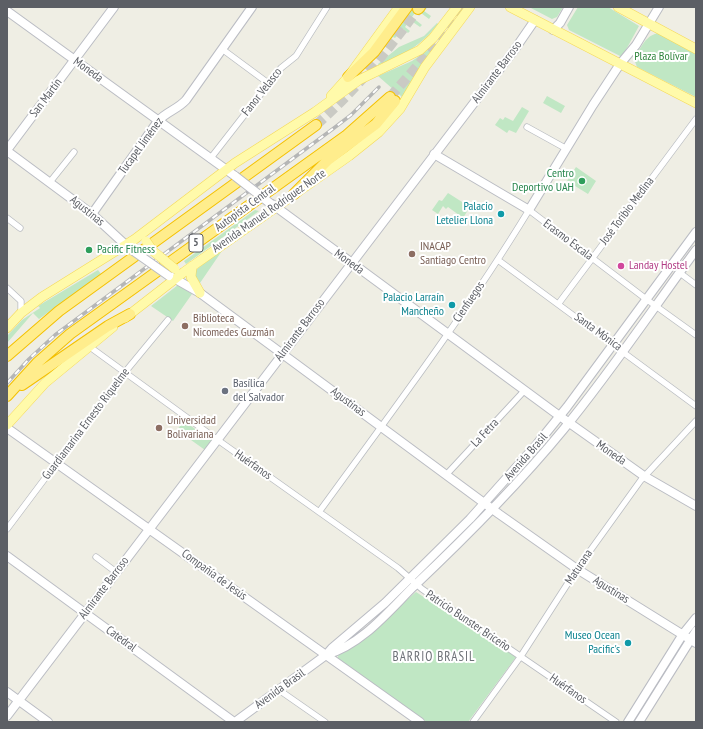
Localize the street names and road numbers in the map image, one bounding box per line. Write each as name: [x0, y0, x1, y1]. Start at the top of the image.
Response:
street label: Almirante Barroso: [469, 38, 525, 106]
street label: Moneda: [70, 54, 106, 86]
street label: Fanor Velasco: [239, 65, 285, 119]
street label: San Martín: [27, 76, 65, 120]
street label: Tucapel Jiménez: [116, 115, 166, 177]
street label: Avenida Manuel Rodríguez Norte: [209, 166, 329, 256]
street label: José Toribio Medina: [597, 174, 657, 248]
street label: Autopista Central: [212, 181, 278, 235]
street label: Agustinas: [67, 193, 107, 229]
street label: Erasmo Escala: [540, 217, 596, 263]
road number: 5: [189, 234, 203, 252]
street label: Moneda: [331, 246, 367, 278]
street label: Cienfuegos: [450, 279, 488, 325]
street label: Almirante Barroso: [272, 296, 328, 364]
street label: Santa Mónica: [571, 310, 625, 354]
street label: Guardiamarina Ernesto Riquelme: [39, 365, 133, 483]
street label: Agustinas: [328, 384, 368, 420]
street label: La Fetra: [468, 416, 502, 450]
street label: Avenida Brasil: [501, 430, 551, 484]
street label: Moneda: [593, 438, 629, 468]
street label: Huérfanos: [232, 447, 274, 483]
street label: Compañía de Jesús: [179, 546, 249, 604]
street label: Maturana: [562, 547, 596, 587]
street label: Almirante Barroso: [76, 554, 132, 622]
street label: Agustinas: [590, 573, 632, 607]
street label: Patricio Bunster Briceño: [423, 587, 513, 655]
street label: Catedral: [103, 623, 139, 655]
street label: Avenida Brasil: [252, 666, 308, 712]
street label: Huérfanos: [547, 671, 589, 707]

